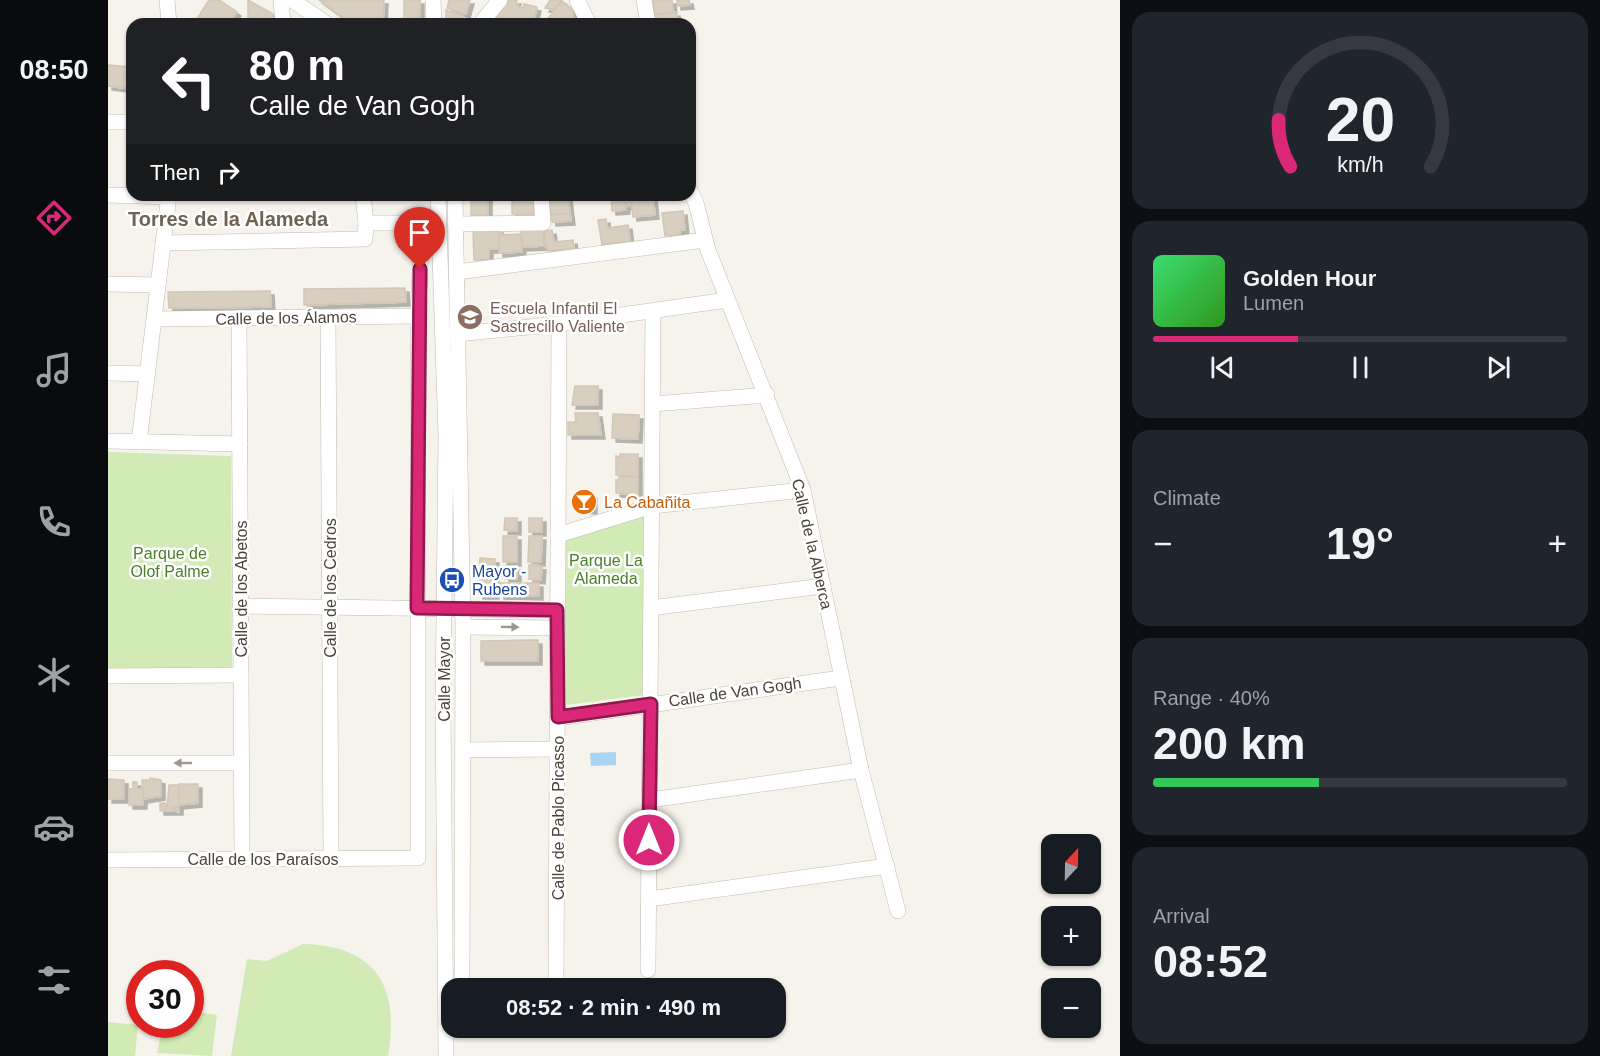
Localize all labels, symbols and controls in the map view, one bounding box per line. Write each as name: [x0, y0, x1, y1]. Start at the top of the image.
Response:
icon: left: [150, 42, 228, 120]
text: 80 m: [249, 42, 345, 89]
text: 08:50: [19, 55, 89, 85]
text: 20: [1325, 86, 1395, 155]
text: Calle de Van Gogh: [249, 91, 475, 121]
text: km/h: [1337, 154, 1383, 178]
icon: right: [212, 156, 245, 189]
text: Then: [150, 160, 200, 185]
icon: directions: [33, 197, 75, 239]
pin: [394, 207, 445, 269]
district label: Torres de la Alameda: [128, 208, 329, 230]
icon: arrive: [403, 216, 436, 249]
text: Golden Hour: [1243, 266, 1376, 291]
text: Lumen: [1243, 292, 1304, 314]
place label: Escuela Infantil El Sastrecillo Valiente: [490, 300, 625, 335]
school or university icon: Escuela Infantil El Sastrecillo Valiente: [455, 302, 485, 332]
street label: Calle de los Álamos: [215, 307, 357, 328]
icon: music: [33, 349, 75, 391]
icon: previous: [1206, 351, 1239, 384]
icon: pause: [1344, 351, 1377, 384]
icon: next: [1482, 351, 1515, 384]
street label: Calle de la Alberca: [789, 477, 835, 611]
bar icon: La Cabañita: [569, 487, 599, 517]
text: Climate: [1153, 487, 1221, 509]
place label: La Cabañita: [604, 494, 690, 511]
icon: phone: [33, 501, 75, 543]
street label: Calle de los Cedros: [322, 518, 339, 658]
text: 19°: [1326, 518, 1394, 569]
street label: Calle de los Abetos: [233, 521, 250, 657]
text: −: [1153, 525, 1172, 562]
text: +: [1548, 525, 1567, 562]
park label: Parque de Olof Palme: [130, 545, 210, 580]
park label: Parque La Alameda: [569, 552, 643, 587]
place label: Mayor - Rubens: [472, 563, 527, 598]
bus stop icon: Mayor - Rubens: [437, 565, 467, 595]
one-way arrow: [500, 623, 519, 632]
street label: Calle Mayor: [436, 636, 453, 722]
icon: climate: [33, 654, 75, 696]
street label: Calle de Van Gogh: [667, 674, 803, 710]
text: Range · 40%: [1153, 687, 1270, 709]
text: 200 km: [1153, 718, 1306, 769]
street label: Calle de Pablo Picasso: [550, 736, 567, 900]
one-way arrow: [174, 758, 193, 768]
icon: car: [33, 806, 75, 848]
position arrow: [617, 808, 681, 872]
north arrow: [1041, 834, 1101, 894]
map controls: [1041, 834, 1101, 1038]
street label: Calle de los Paraísos: [187, 851, 339, 868]
text: Arrival: [1153, 905, 1210, 927]
button: +: [1041, 906, 1101, 966]
text: 08:52: [1153, 936, 1268, 987]
icon: filters: [33, 959, 75, 1001]
speed limit sign: 30: [126, 960, 204, 1038]
button: −: [1041, 978, 1101, 1038]
text: 08:52 · 2 min · 490 m: [506, 995, 721, 1020]

